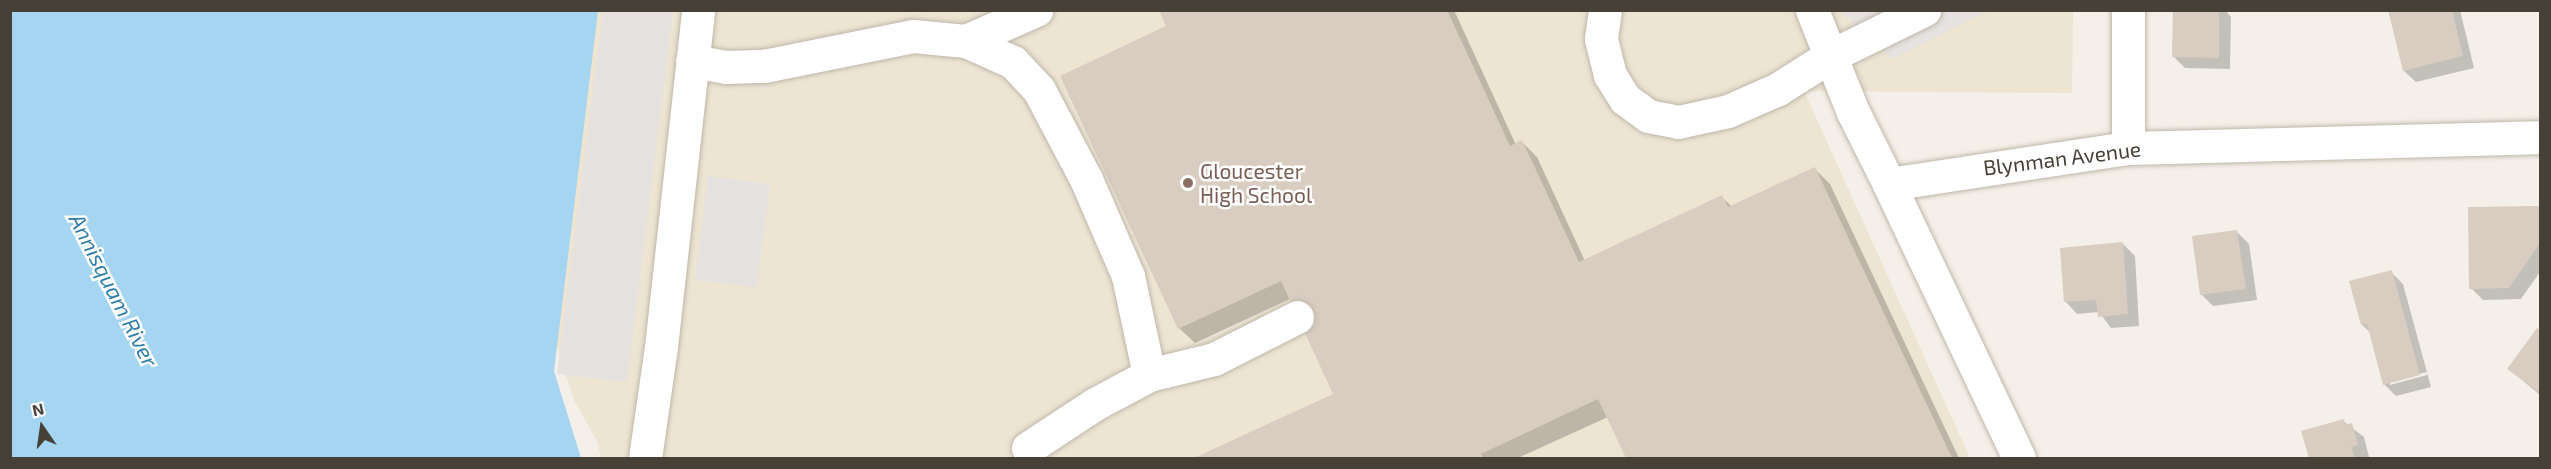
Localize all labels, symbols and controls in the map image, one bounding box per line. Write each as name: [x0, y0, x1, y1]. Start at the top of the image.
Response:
street label: Blynman Avenue: [1981, 136, 2143, 180]
place label: Gloucester High School: [1200, 158, 1312, 208]
marker: Gloucester High School: [1181, 176, 1195, 190]
water label: Annisquam River: [64, 209, 164, 371]
north arrow: [12, 397, 72, 457]
text: N: [30, 398, 46, 420]

